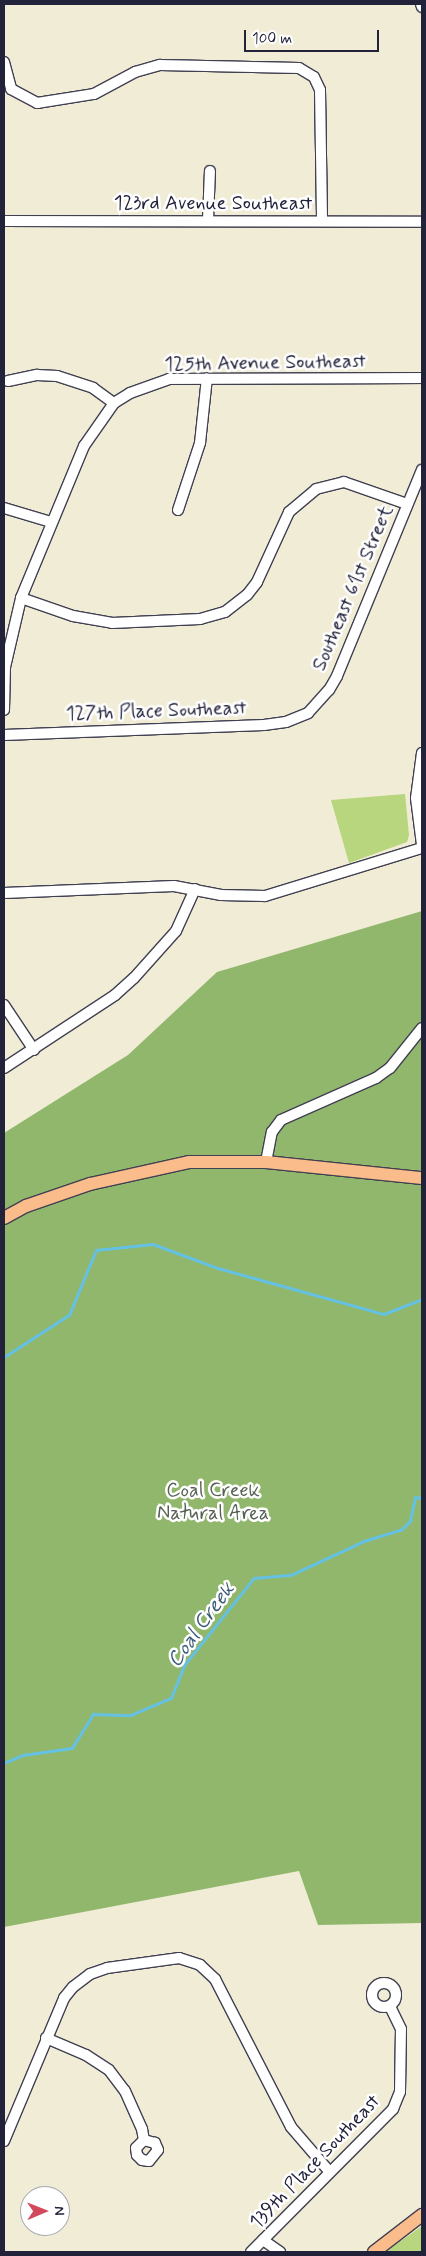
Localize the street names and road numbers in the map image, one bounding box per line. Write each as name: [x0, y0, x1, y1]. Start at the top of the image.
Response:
street label: 123rd Avenue Southeast: [115, 191, 311, 215]
street label: 125th Avenue Southeast: [166, 349, 364, 377]
street label: Southeast 61st Street: [307, 502, 399, 674]
street label: 127th Place Southeast: [66, 696, 246, 726]
street label: 139th Place Southeast: [245, 2090, 385, 2234]

